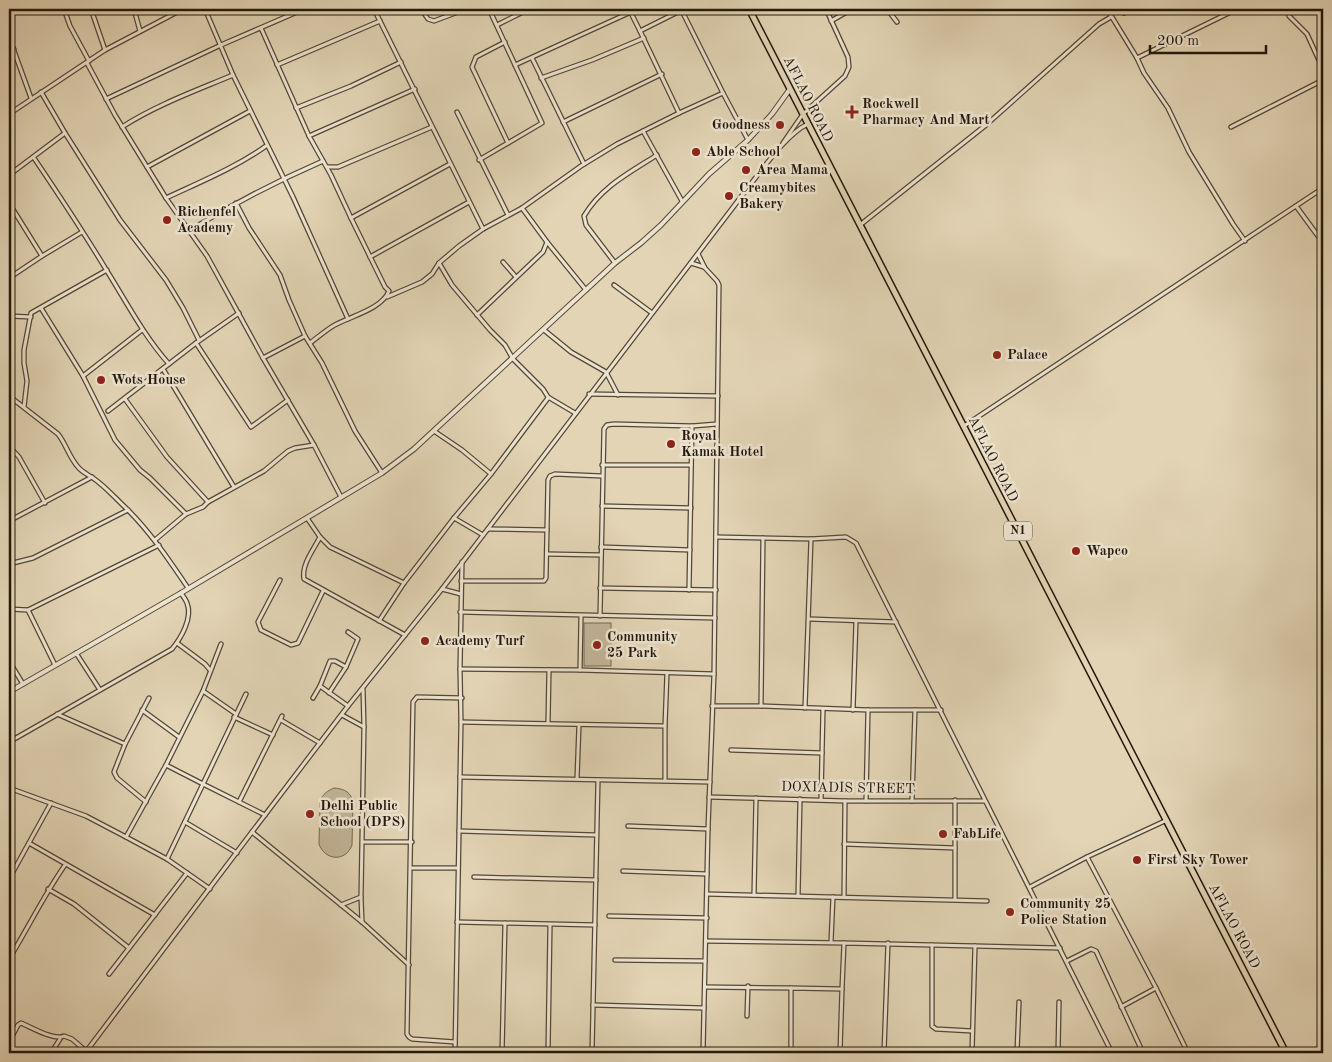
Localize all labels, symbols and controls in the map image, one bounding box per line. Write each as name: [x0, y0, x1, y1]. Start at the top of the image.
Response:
scale bar: [1150, 22, 1266, 54]
text: 200 m: [1157, 34, 1199, 49]
street label: AFLAO ROAD: [780, 54, 836, 144]
place label: Rockwell Pharmacy And Mart: [862, 97, 990, 127]
marker: Rockwell Pharmacy And Mart: [846, 106, 858, 118]
place label: Goodness: [712, 118, 770, 132]
marker: Goodness: [774, 119, 786, 131]
place label: Able School: [706, 145, 780, 159]
marker: Able School: [690, 146, 702, 158]
place label: Area Mama: [756, 163, 828, 177]
marker: Area Mama: [740, 164, 752, 176]
place label: Creamybites Bakery: [739, 181, 816, 211]
marker: Creamybites Bakery: [723, 190, 735, 202]
place label: Richenfel Academy: [177, 205, 236, 235]
marker: Richenfel Academy: [161, 214, 173, 226]
place label: Palace: [1007, 348, 1048, 362]
marker: Palace: [991, 349, 1003, 361]
place label: Wots House: [111, 373, 186, 387]
marker: Wots House: [95, 374, 107, 386]
street label: AFLAO ROAD: [965, 414, 1021, 504]
place label: Royal Kamak Hotel: [681, 429, 764, 459]
marker: Royal Kamak Hotel: [665, 438, 677, 450]
road number: N1: [1004, 522, 1032, 540]
place label: Wapco: [1086, 544, 1128, 558]
marker: Wapco: [1070, 545, 1082, 557]
place label: Community 25 Park: [607, 630, 678, 660]
place label: Academy Turf: [435, 634, 525, 648]
marker: Academy Turf: [419, 635, 431, 647]
marker: Community 25 Park: [591, 639, 603, 651]
street label: DOXIADIS STREET: [781, 780, 915, 796]
place label: Delhi Public School (DPS): [320, 799, 405, 829]
marker: Delhi Public School (DPS): [304, 808, 316, 820]
place label: FabLife: [953, 827, 1001, 841]
marker: FabLife: [937, 828, 949, 840]
place label: First Sky Tower: [1147, 853, 1248, 867]
marker: First Sky Tower: [1131, 854, 1143, 866]
street label: AFLAO ROAD: [1206, 881, 1262, 971]
place label: Community 25 Police Station: [1020, 897, 1111, 927]
marker: Community 25 Police Station: [1004, 906, 1016, 918]

